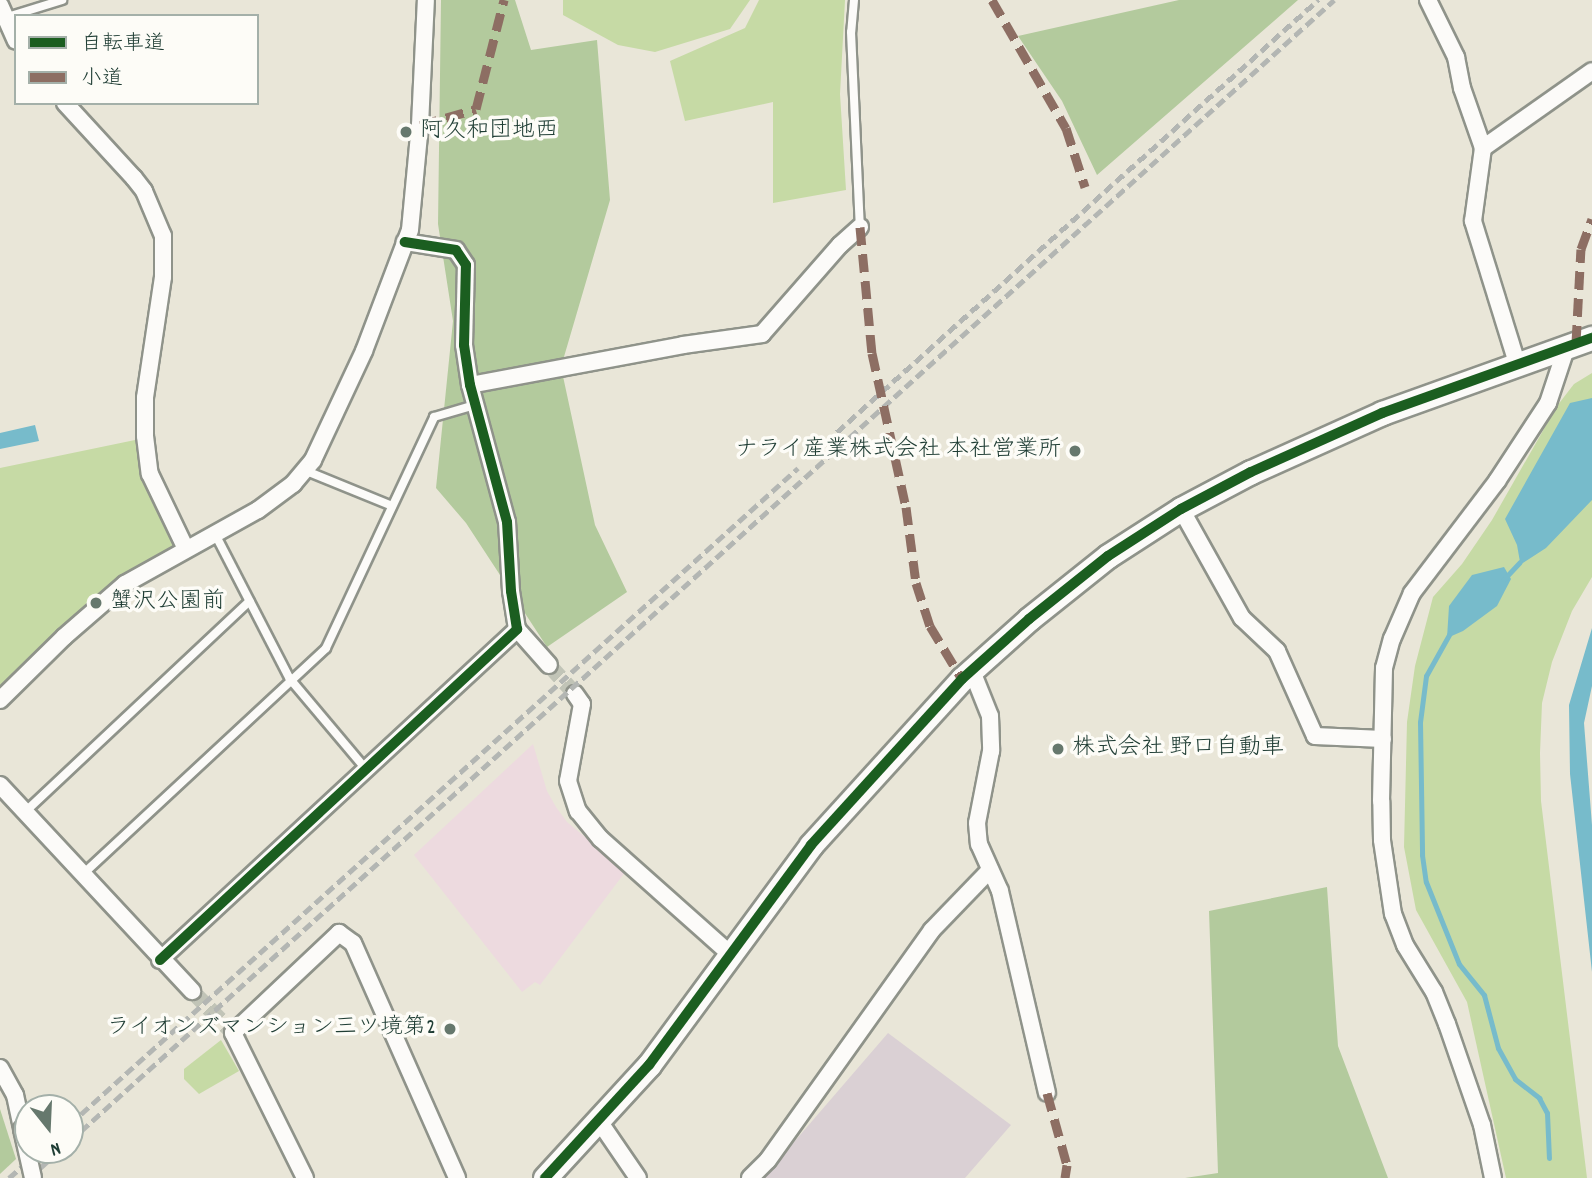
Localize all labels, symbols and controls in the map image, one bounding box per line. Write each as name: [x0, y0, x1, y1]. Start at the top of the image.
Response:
legend: [14, 14, 259, 105]
text: 自転車道: [81, 30, 165, 60]
text: 小道: [81, 65, 123, 95]
place label: 阿久和団地西: [420, 118, 558, 146]
marker: 阿久和団地西: [398, 124, 414, 140]
place label: ナライ産業株式会社 本社営業所: [734, 437, 1061, 465]
marker: ナライ産業株式会社 本社営業所: [1067, 443, 1083, 459]
place label: 蟹沢公園前: [110, 589, 225, 617]
marker: 蟹沢公園前: [88, 595, 104, 611]
place label: 株式会社 野口自動車: [1072, 735, 1284, 763]
marker: 株式会社 野口自動車: [1050, 741, 1066, 757]
place label: ライオンズマンション三ツ境第2: [104, 1015, 436, 1043]
marker: ライオンズマンション三ツ境第2: [442, 1021, 458, 1037]
north arrow: [14, 1094, 84, 1164]
text: N: [46, 1133, 64, 1162]

